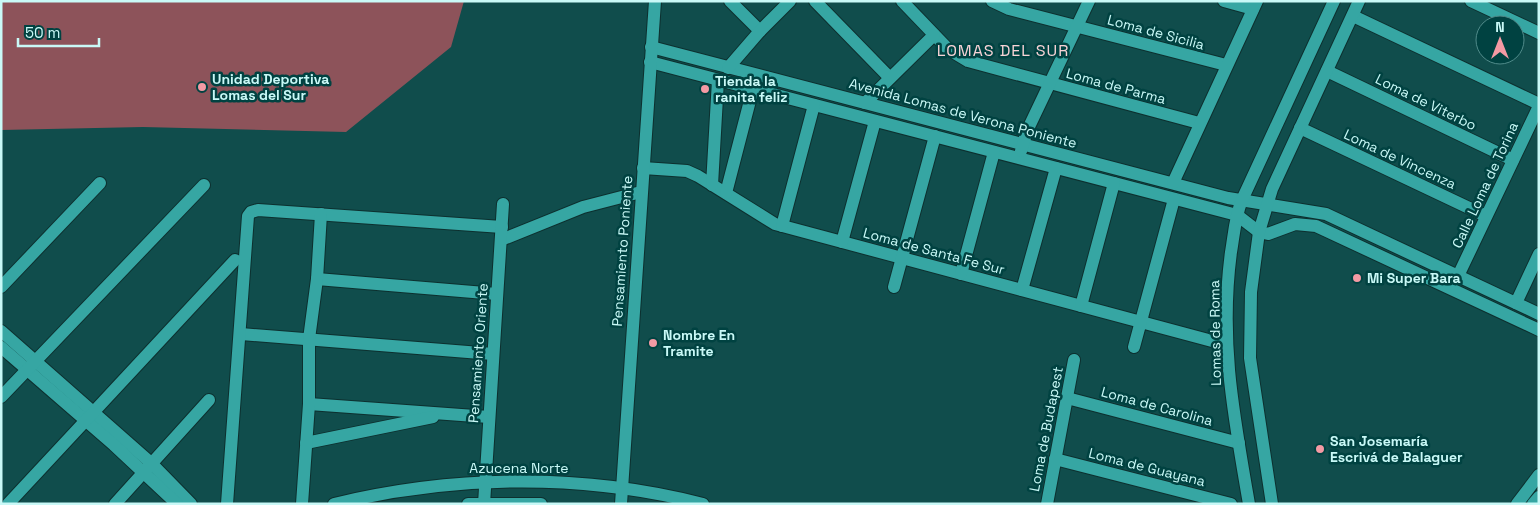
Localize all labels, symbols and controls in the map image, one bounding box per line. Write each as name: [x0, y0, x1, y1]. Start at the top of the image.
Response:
street label: Loma de Sicilia: [1106, 10, 1206, 54]
scale bar: [18, 15, 99, 47]
north arrow: [1475, 15, 1525, 65]
text: N: [1495, 18, 1505, 36]
text: 50 m: [25, 23, 60, 42]
district label: LOMAS DEL SUR: [937, 40, 1069, 61]
street label: Loma de Parma: [1064, 64, 1168, 108]
place label: Unidad Deportiva Lomas del Sur: [212, 70, 329, 104]
street label: Loma de Viterbo: [1373, 70, 1479, 134]
place label: Tienda la ranita feliz: [715, 72, 788, 106]
street label: Avenida Lomas de Verona Poniente: [847, 74, 1079, 152]
marker: Unidad Deportiva Lomas del Sur: [196, 81, 208, 93]
marker: Tienda la ranita feliz: [699, 83, 711, 95]
street label: Calle Loma de Torina: [1448, 119, 1522, 251]
street label: Loma de Vincenza: [1341, 125, 1459, 193]
street label: Pensamiento Poniente: [608, 175, 636, 327]
street label: Loma de Santa Fe Sur: [861, 223, 1007, 279]
place label: Mi Super Bara: [1367, 269, 1461, 287]
marker: Mi Super Bara: [1351, 272, 1363, 284]
street label: Lomas de Roma: [1205, 280, 1225, 386]
street label: Pensamiento Oriente: [464, 282, 492, 424]
place label: Nombre En Tramite: [663, 326, 735, 360]
marker: Nombre En Tramite: [647, 337, 659, 349]
street label: Loma de Budapest: [1025, 365, 1067, 493]
street label: Loma de Carolina: [1099, 382, 1215, 430]
place label: San Josemaría Escrivá de Balaguer: [1330, 432, 1463, 466]
marker: San Josemaría Escrivá de Balaguer: [1314, 443, 1326, 455]
street label: Loma de Guayana: [1087, 444, 1207, 490]
street label: Azucena Norte: [469, 459, 569, 477]

